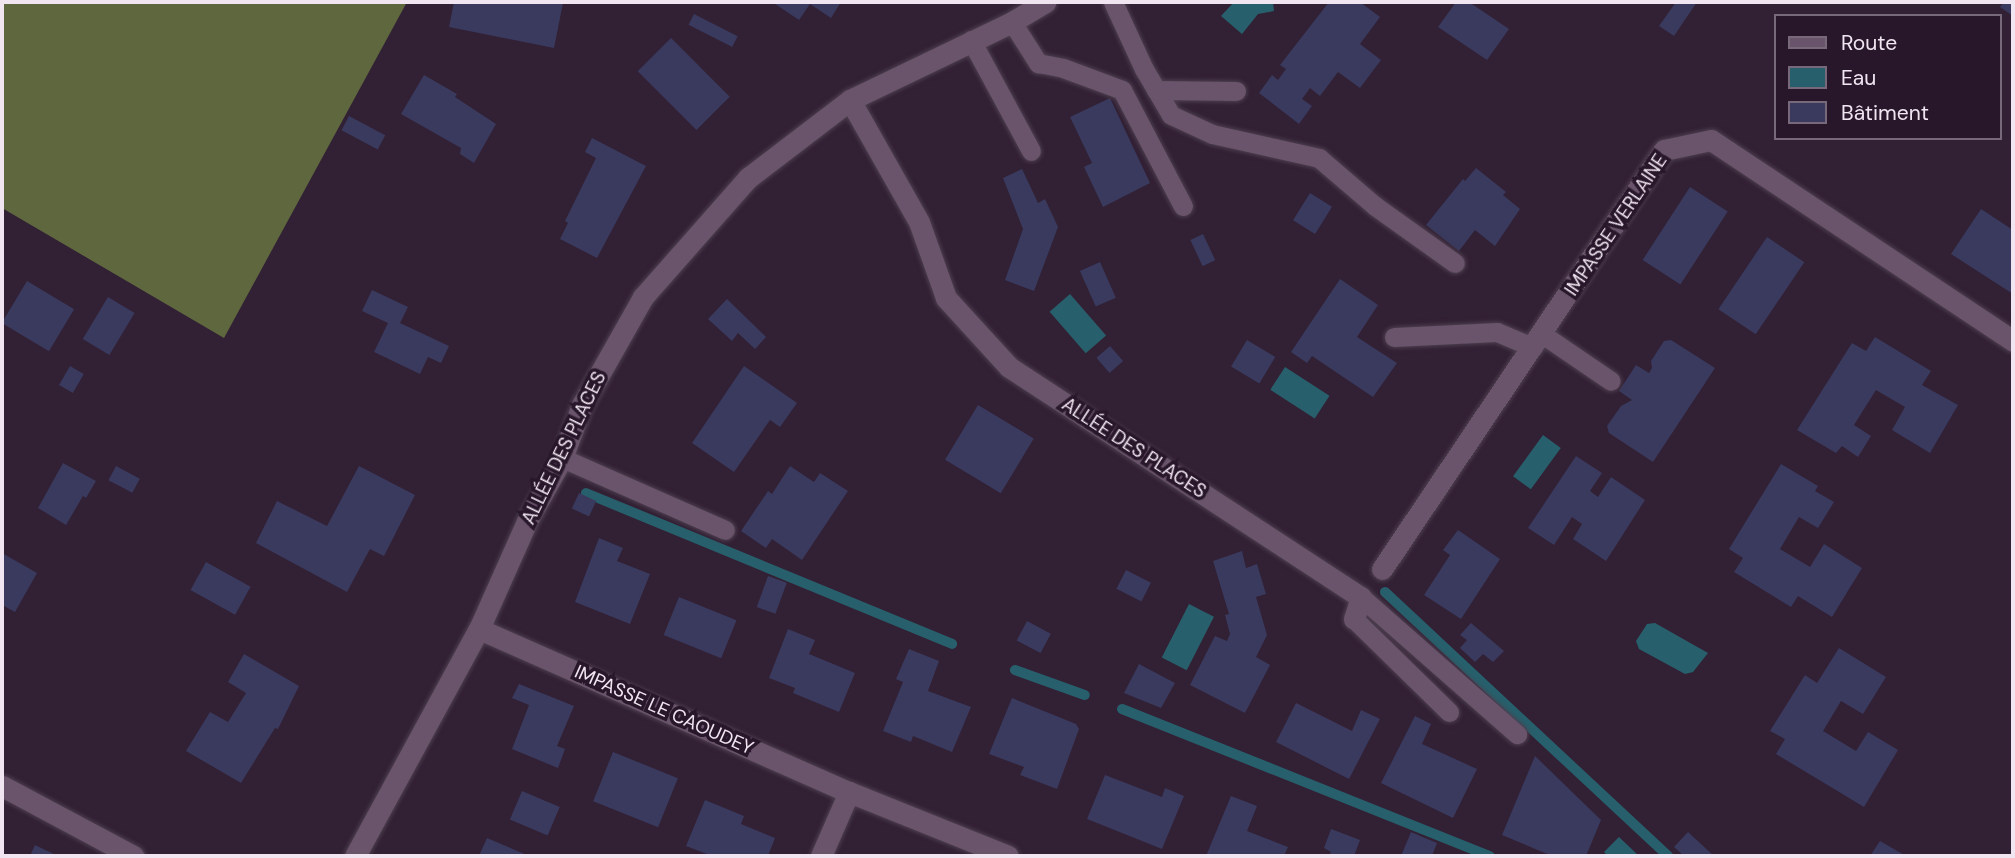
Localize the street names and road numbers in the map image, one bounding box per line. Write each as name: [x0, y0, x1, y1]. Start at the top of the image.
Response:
street label: IMPASSE VERLAINE: [1560, 150, 1672, 300]
street label: ALLÉE DES PLACES: [517, 368, 611, 528]
street label: ALLÉE DES PLACES: [1058, 393, 1210, 503]
street label: IMPASSE LE CAOUDEY: [571, 660, 757, 760]

